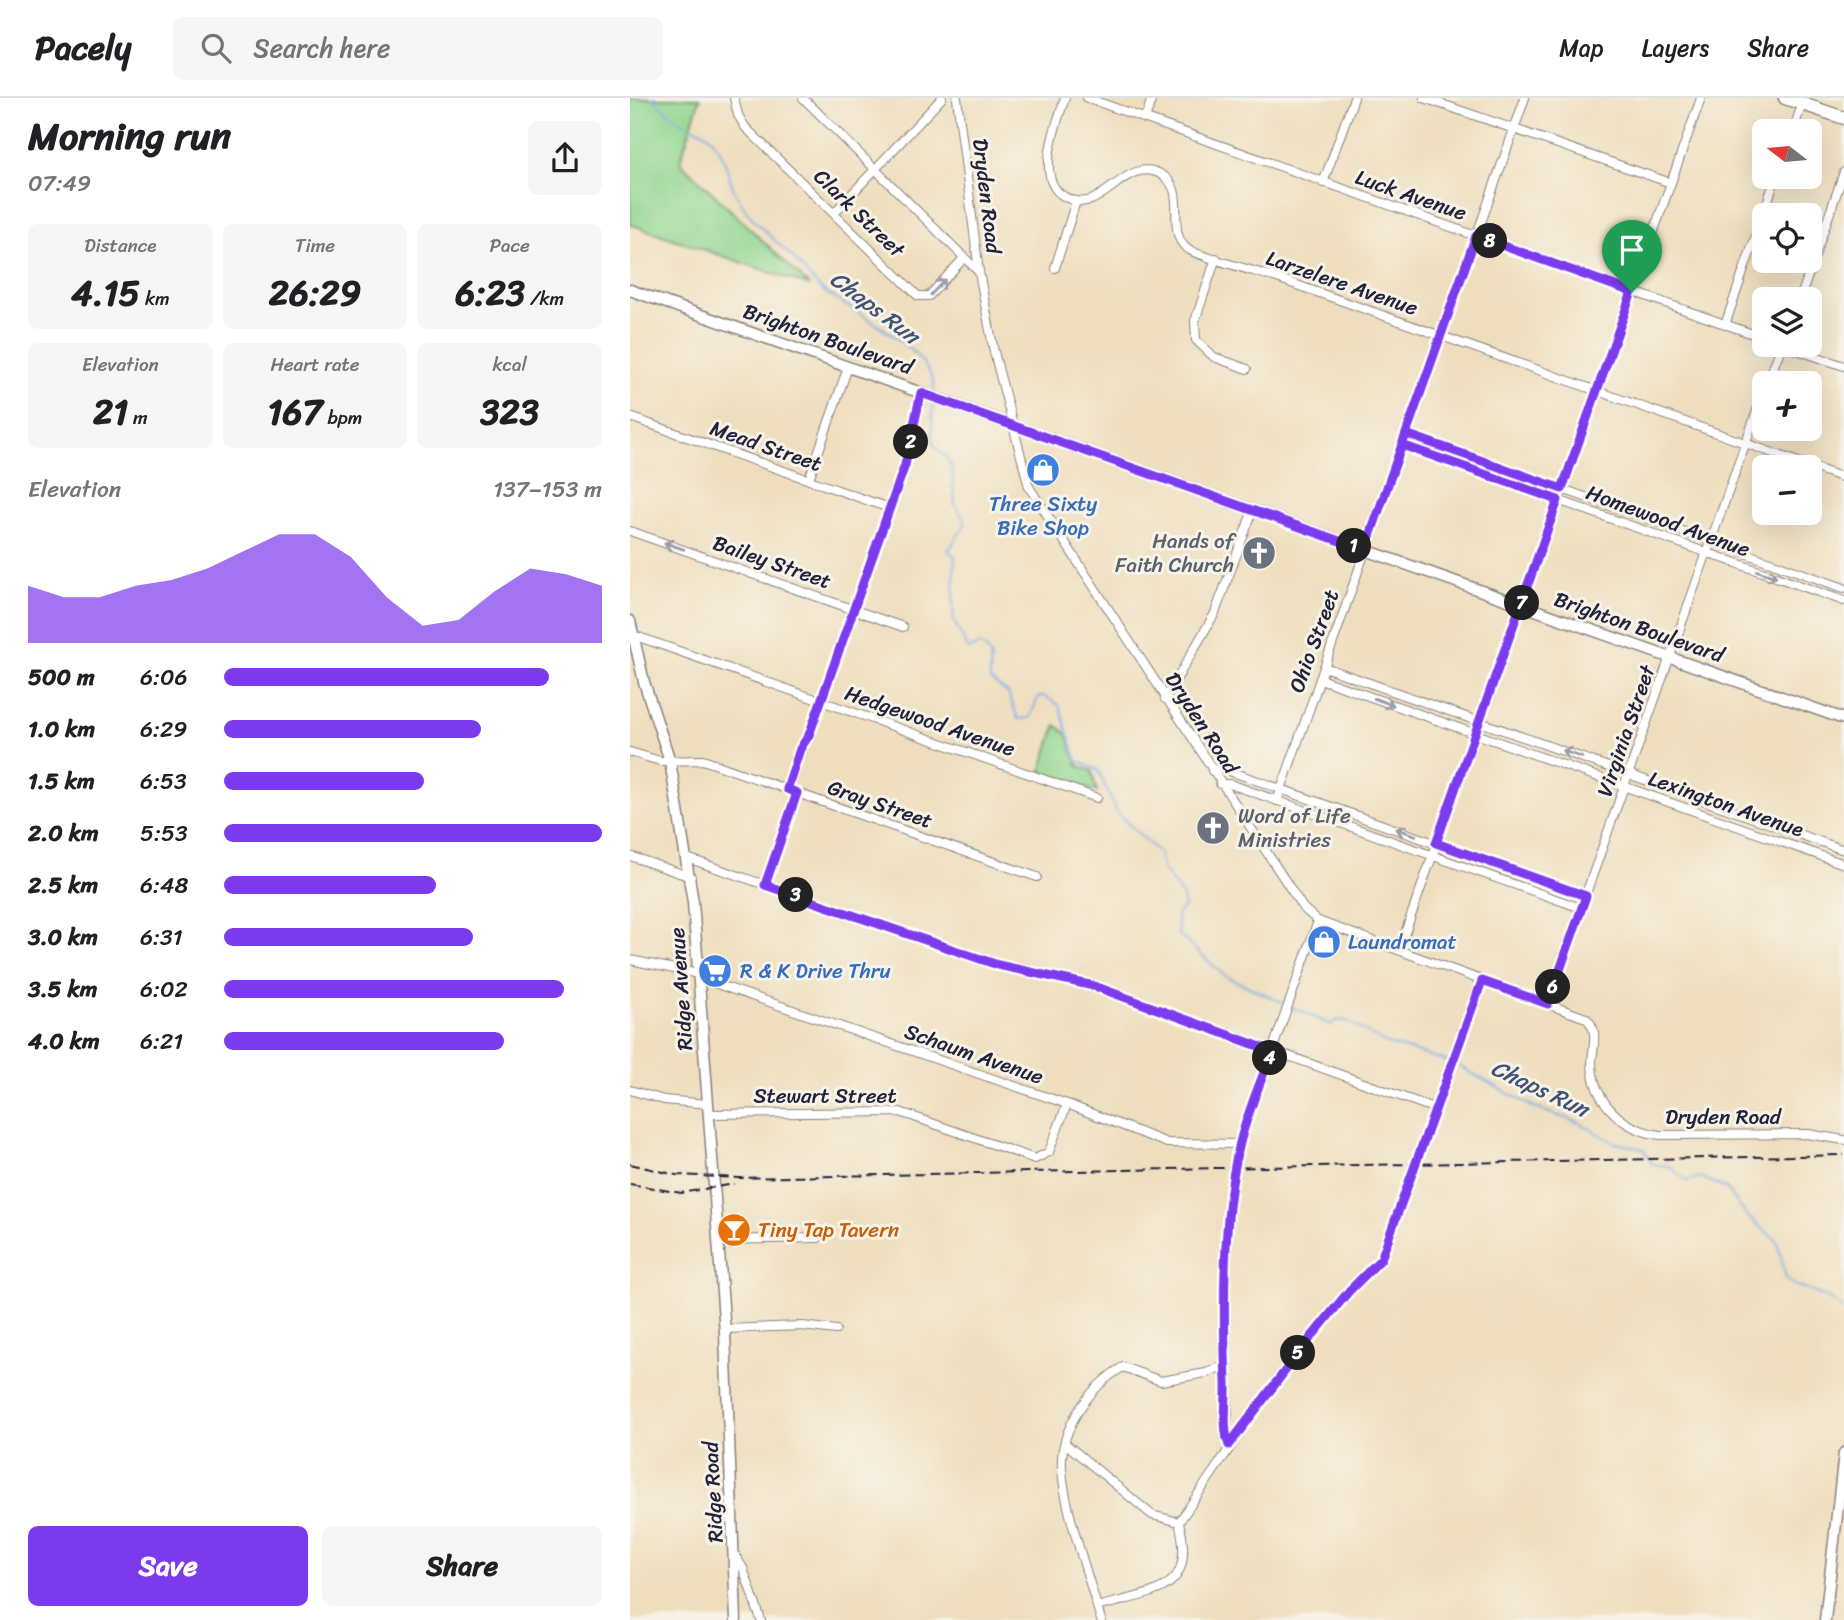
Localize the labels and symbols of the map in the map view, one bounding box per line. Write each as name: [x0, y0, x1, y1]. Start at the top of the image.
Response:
north arrow: [1752, 119, 1822, 189]
street label: Dryden Road: [961, 136, 1013, 258]
street label: Luck Avenue: [1350, 158, 1472, 232]
street label: Clark Street: [804, 159, 915, 268]
pin: [1602, 220, 1662, 292]
pin: 8: [1472, 223, 1508, 258]
street label: Larzelere Avenue: [1261, 239, 1423, 327]
water label: Chaps Run: [821, 260, 931, 357]
one-way arrow: [929, 279, 946, 296]
street label: Brighton Boulevard: [738, 292, 920, 386]
street label: Mead Street: [705, 409, 827, 483]
pin: 2: [894, 424, 928, 460]
shop icon: Three Sixty Bike Shop: [1024, 451, 1062, 489]
street label: Homewood Avenue: [1581, 474, 1756, 568]
place label: Three Sixty Bike Shop: [989, 485, 1097, 547]
place label: Hands of Faith Church: [1115, 522, 1237, 584]
street label: Bailey Street: [708, 524, 836, 600]
pin: 1: [1336, 528, 1372, 564]
church icon: Hands of Faith Church: [1240, 534, 1278, 572]
one-way arrow: [663, 539, 685, 552]
one-way arrow: [1755, 569, 1777, 581]
street label: Brighton Boulevard: [1549, 580, 1731, 674]
street label: Ohio Street: [1278, 584, 1350, 698]
pin: 7: [1504, 586, 1540, 620]
street label: Virginia Street: [1586, 659, 1667, 802]
street label: Dryden Road: [1155, 664, 1251, 783]
street label: Hedgewood Avenue: [840, 674, 1021, 768]
one-way arrow: [1372, 697, 1394, 709]
one-way arrow: [1561, 747, 1583, 759]
street label: Lexington Avenue: [1643, 760, 1809, 848]
street label: Gray Street: [822, 768, 938, 840]
place label: Word of Life Ministries: [1238, 797, 1351, 859]
church icon: Word of Life Ministries: [1194, 809, 1232, 847]
one-way arrow: [1395, 825, 1417, 837]
pin: 3: [778, 878, 814, 912]
shop icon: Laundromat: [1305, 923, 1343, 961]
place label: Laundromat: [1348, 923, 1457, 961]
street label: Ridge Avenue: [658, 926, 704, 1052]
supermarket icon: R & K Drive Thru: [696, 952, 734, 990]
place label: R & K Drive Thru: [740, 952, 891, 990]
pin: 6: [1536, 970, 1570, 1004]
street label: Schaum Avenue: [899, 1012, 1049, 1096]
pin: 4: [1252, 1040, 1288, 1076]
water label: Chaps Run: [1484, 1048, 1598, 1130]
street label: Stewart Street: [753, 1077, 897, 1115]
street label: Dryden Road: [1665, 1098, 1783, 1136]
bar icon: Tiny Tap Tavern: [715, 1211, 753, 1249]
place label: Tiny Tap Tavern: [758, 1211, 899, 1249]
pin: 5: [1280, 1336, 1316, 1370]
street label: Ridge Road: [691, 1439, 735, 1544]

